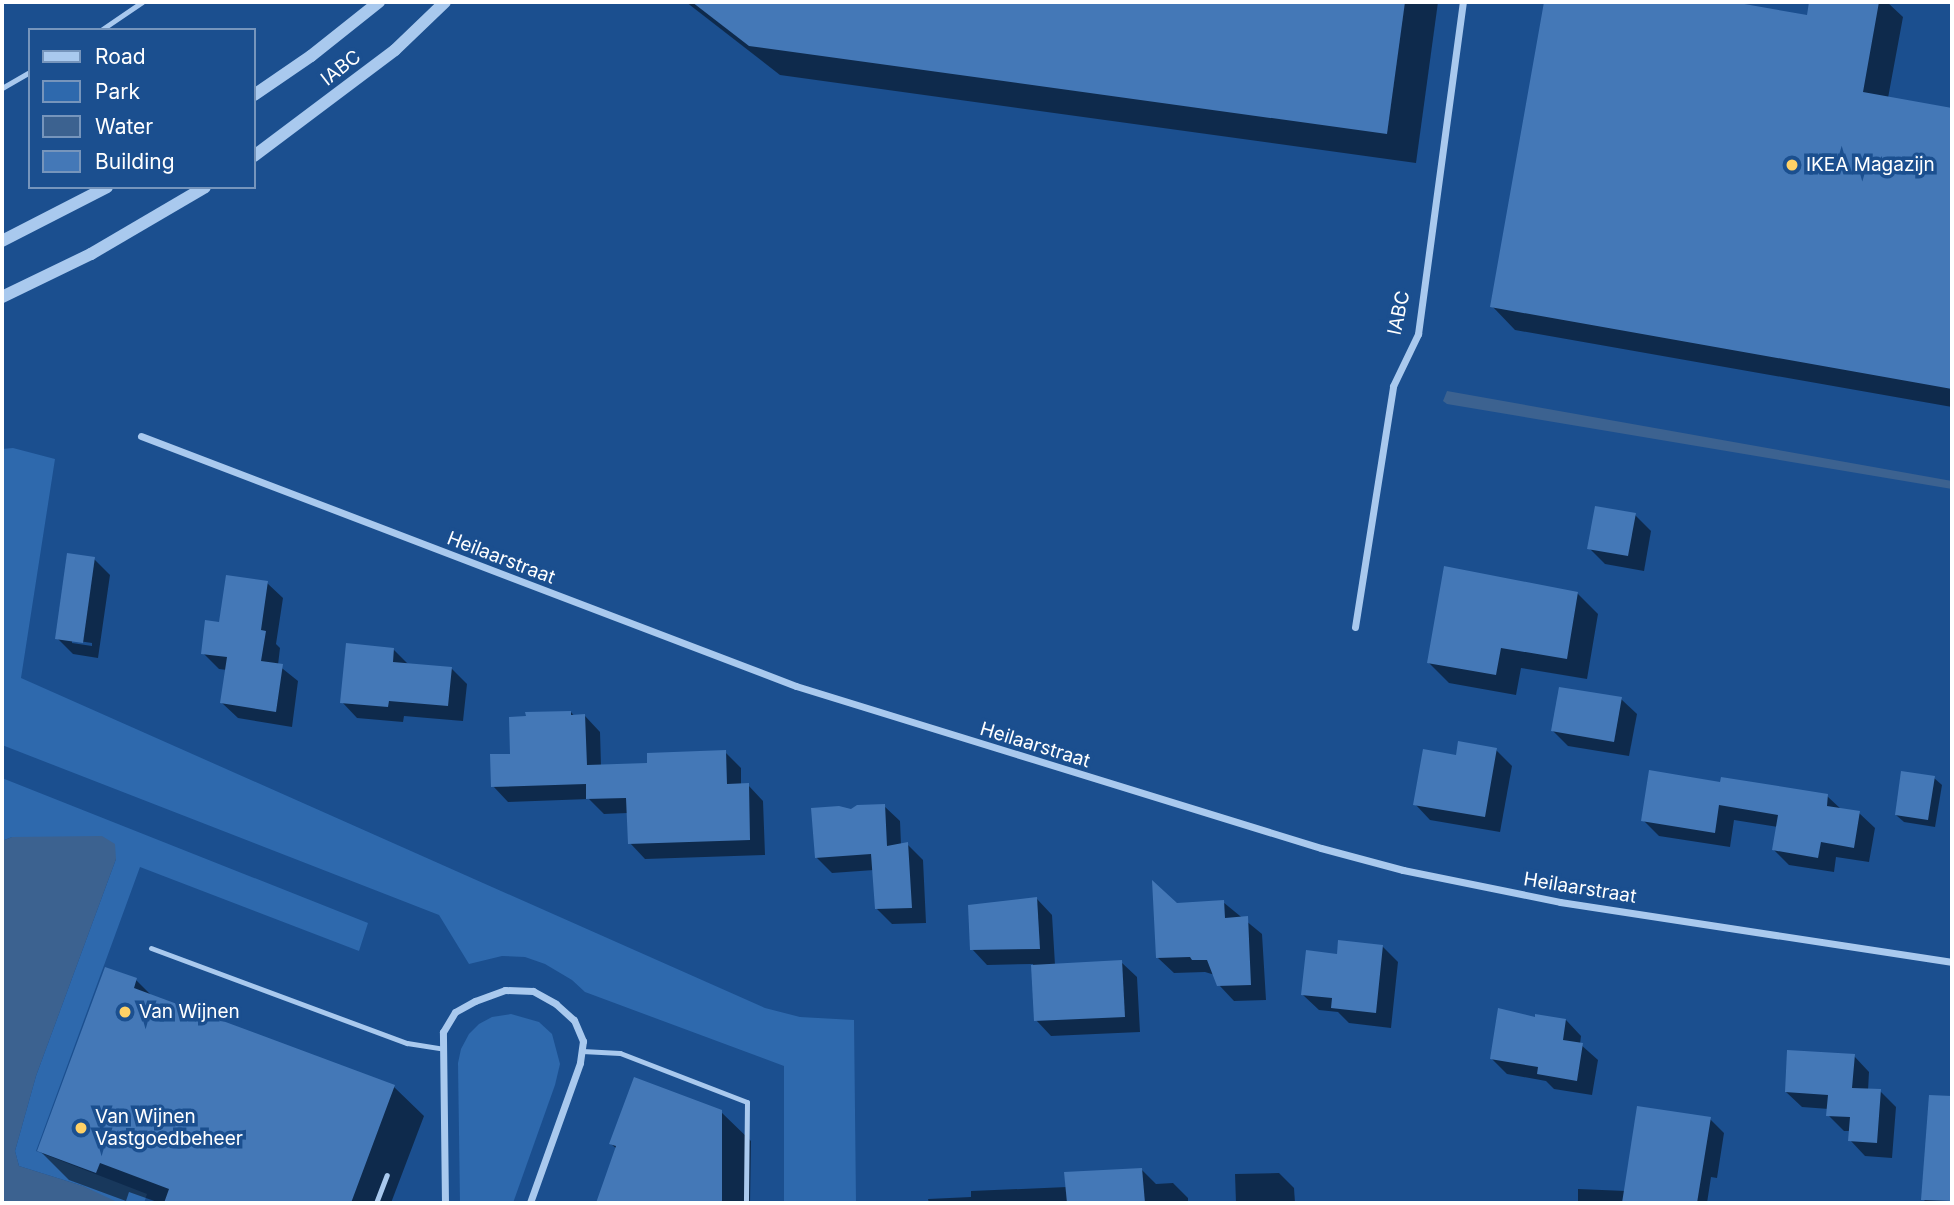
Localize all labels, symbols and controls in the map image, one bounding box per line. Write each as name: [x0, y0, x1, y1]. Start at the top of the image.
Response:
legend: [28, 28, 256, 189]
text: Road: [95, 44, 146, 69]
street label: IABC: [316, 45, 366, 91]
text: Park: [95, 79, 140, 104]
text: Water: [95, 114, 153, 139]
text: Building: [95, 149, 175, 174]
place label: IKEA Magazijn: [1806, 154, 1935, 176]
marker: IKEA Magazijn: [1784, 157, 1800, 173]
street label: IABC: [1383, 289, 1415, 337]
street label: Heilaarstraat: [444, 527, 558, 589]
street label: Heilaarstraat: [977, 717, 1093, 773]
street label: Heilaarstraat: [1522, 868, 1638, 908]
place label: Van Wijnen: [139, 1001, 240, 1023]
marker: Van Wijnen: [117, 1004, 133, 1020]
place label: Van Wijnen Vastgoedbeheer: [95, 1106, 243, 1150]
marker: Van Wijnen Vastgoedbeheer: [73, 1120, 89, 1136]

